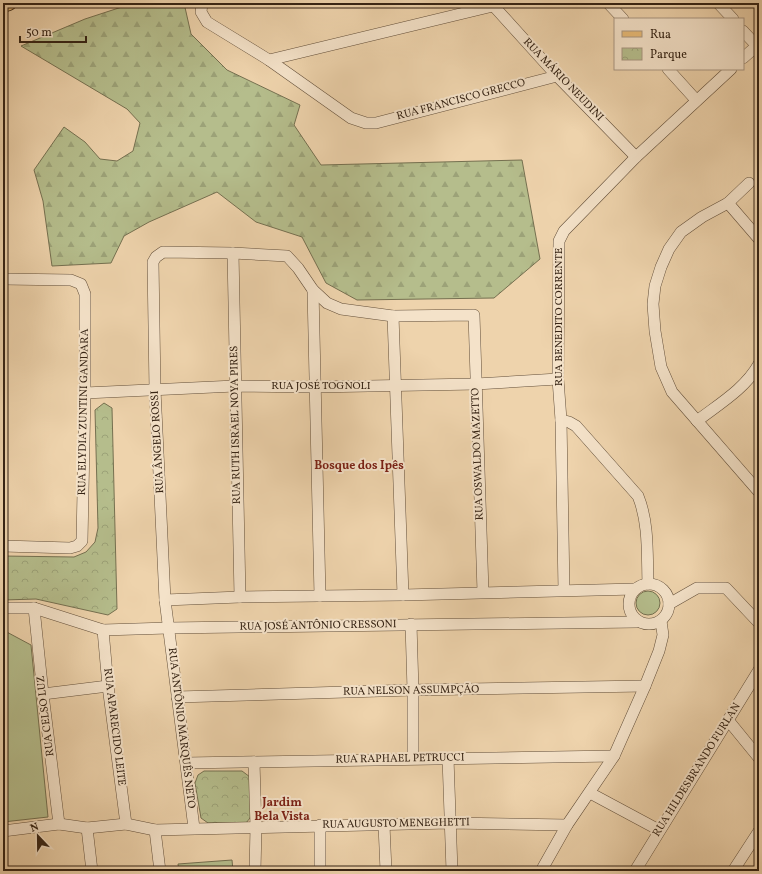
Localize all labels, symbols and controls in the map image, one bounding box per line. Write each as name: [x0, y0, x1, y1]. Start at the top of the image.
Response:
scale bar: [20, 18, 86, 44]
legend: [614, 18, 744, 70]
text: 50 m: [26, 25, 52, 41]
text: Rua: [650, 27, 671, 43]
street label: RUA MÁRIO NEUDINI: [519, 35, 607, 125]
text: Parque: [650, 47, 687, 63]
street label: RUA FRANCISCO GRECCO: [395, 76, 527, 124]
street label: RUA BENEDITO CORRENTE: [552, 247, 567, 386]
street label: RUA ELYDIA ZUNTINI GANDARA: [75, 328, 93, 496]
street label: RUA RUTH ISRAEL NOYA PIRES: [227, 346, 245, 504]
street label: RUA JOSÉ TOGNOLI: [271, 379, 371, 394]
street label: RUA OSWALDO MAZETTO: [468, 387, 488, 521]
street label: RUA ÂNGELO ROSSI: [148, 390, 168, 494]
district label: Bosque dos Ipês: [314, 458, 404, 474]
street label: RUA JOSÉ ANTÔNIO CRESSONI: [239, 617, 397, 635]
street label: RUA ANTÔNIO MARQUÊS NETO: [164, 647, 198, 809]
street label: RUA APARECIDO LEITE: [99, 667, 129, 787]
street label: RUA CELSO LUZ: [34, 675, 58, 757]
street label: RUA NELSON ASSUMPÇÃO: [343, 682, 479, 700]
street label: RUA HILDESBRANDO FURLAN: [650, 700, 744, 840]
street label: RUA RAPHAEL PETRUCCI: [335, 750, 465, 768]
district label: Jardim Bela Vista: [254, 795, 310, 825]
street label: RUA AUGUSTO MENEGHETTI: [322, 815, 470, 833]
north arrow: [18, 816, 58, 856]
text: N: [28, 820, 41, 837]

